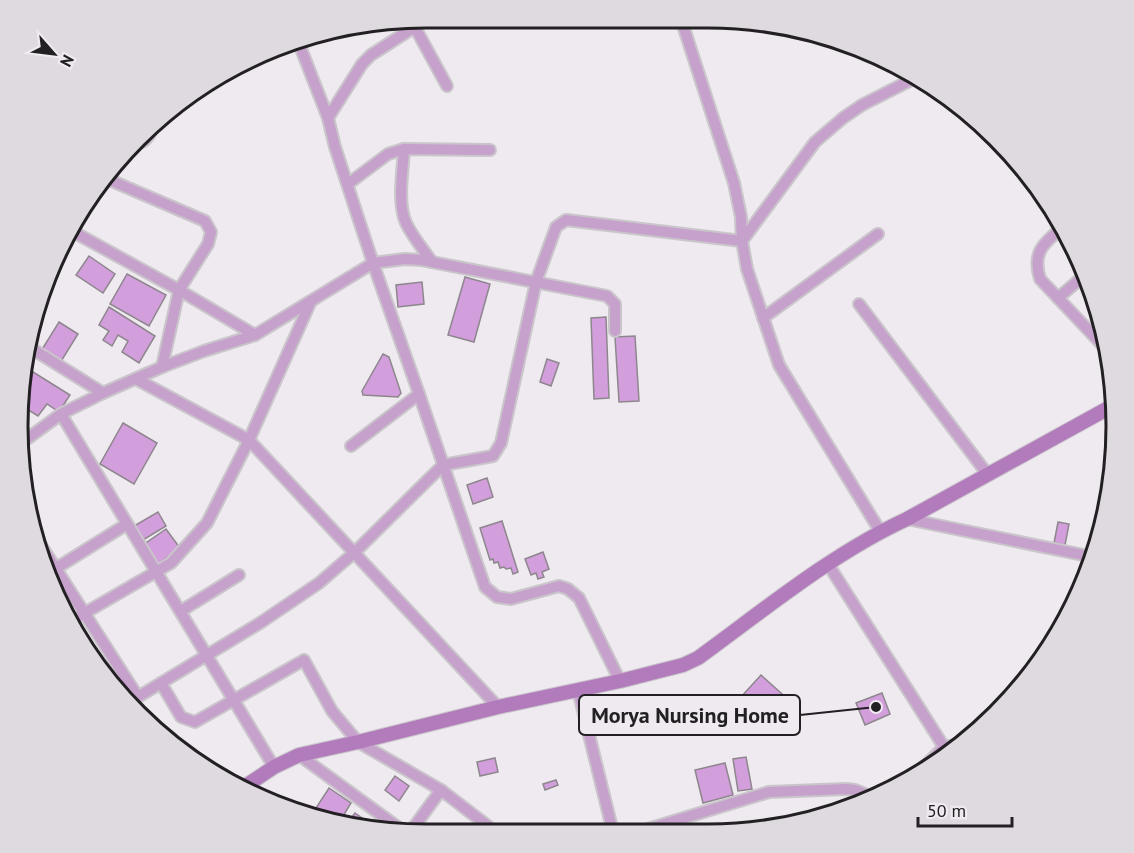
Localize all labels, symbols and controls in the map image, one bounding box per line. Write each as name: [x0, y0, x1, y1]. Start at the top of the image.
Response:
north arrow: [24, 24, 84, 84]
text: N: [56, 52, 79, 70]
callout: Morya Nursing Home: [579, 695, 800, 735]
text: Morya Nursing Home: [591, 701, 789, 729]
scale bar: [918, 790, 1012, 828]
text: 50 m: [927, 799, 966, 822]

